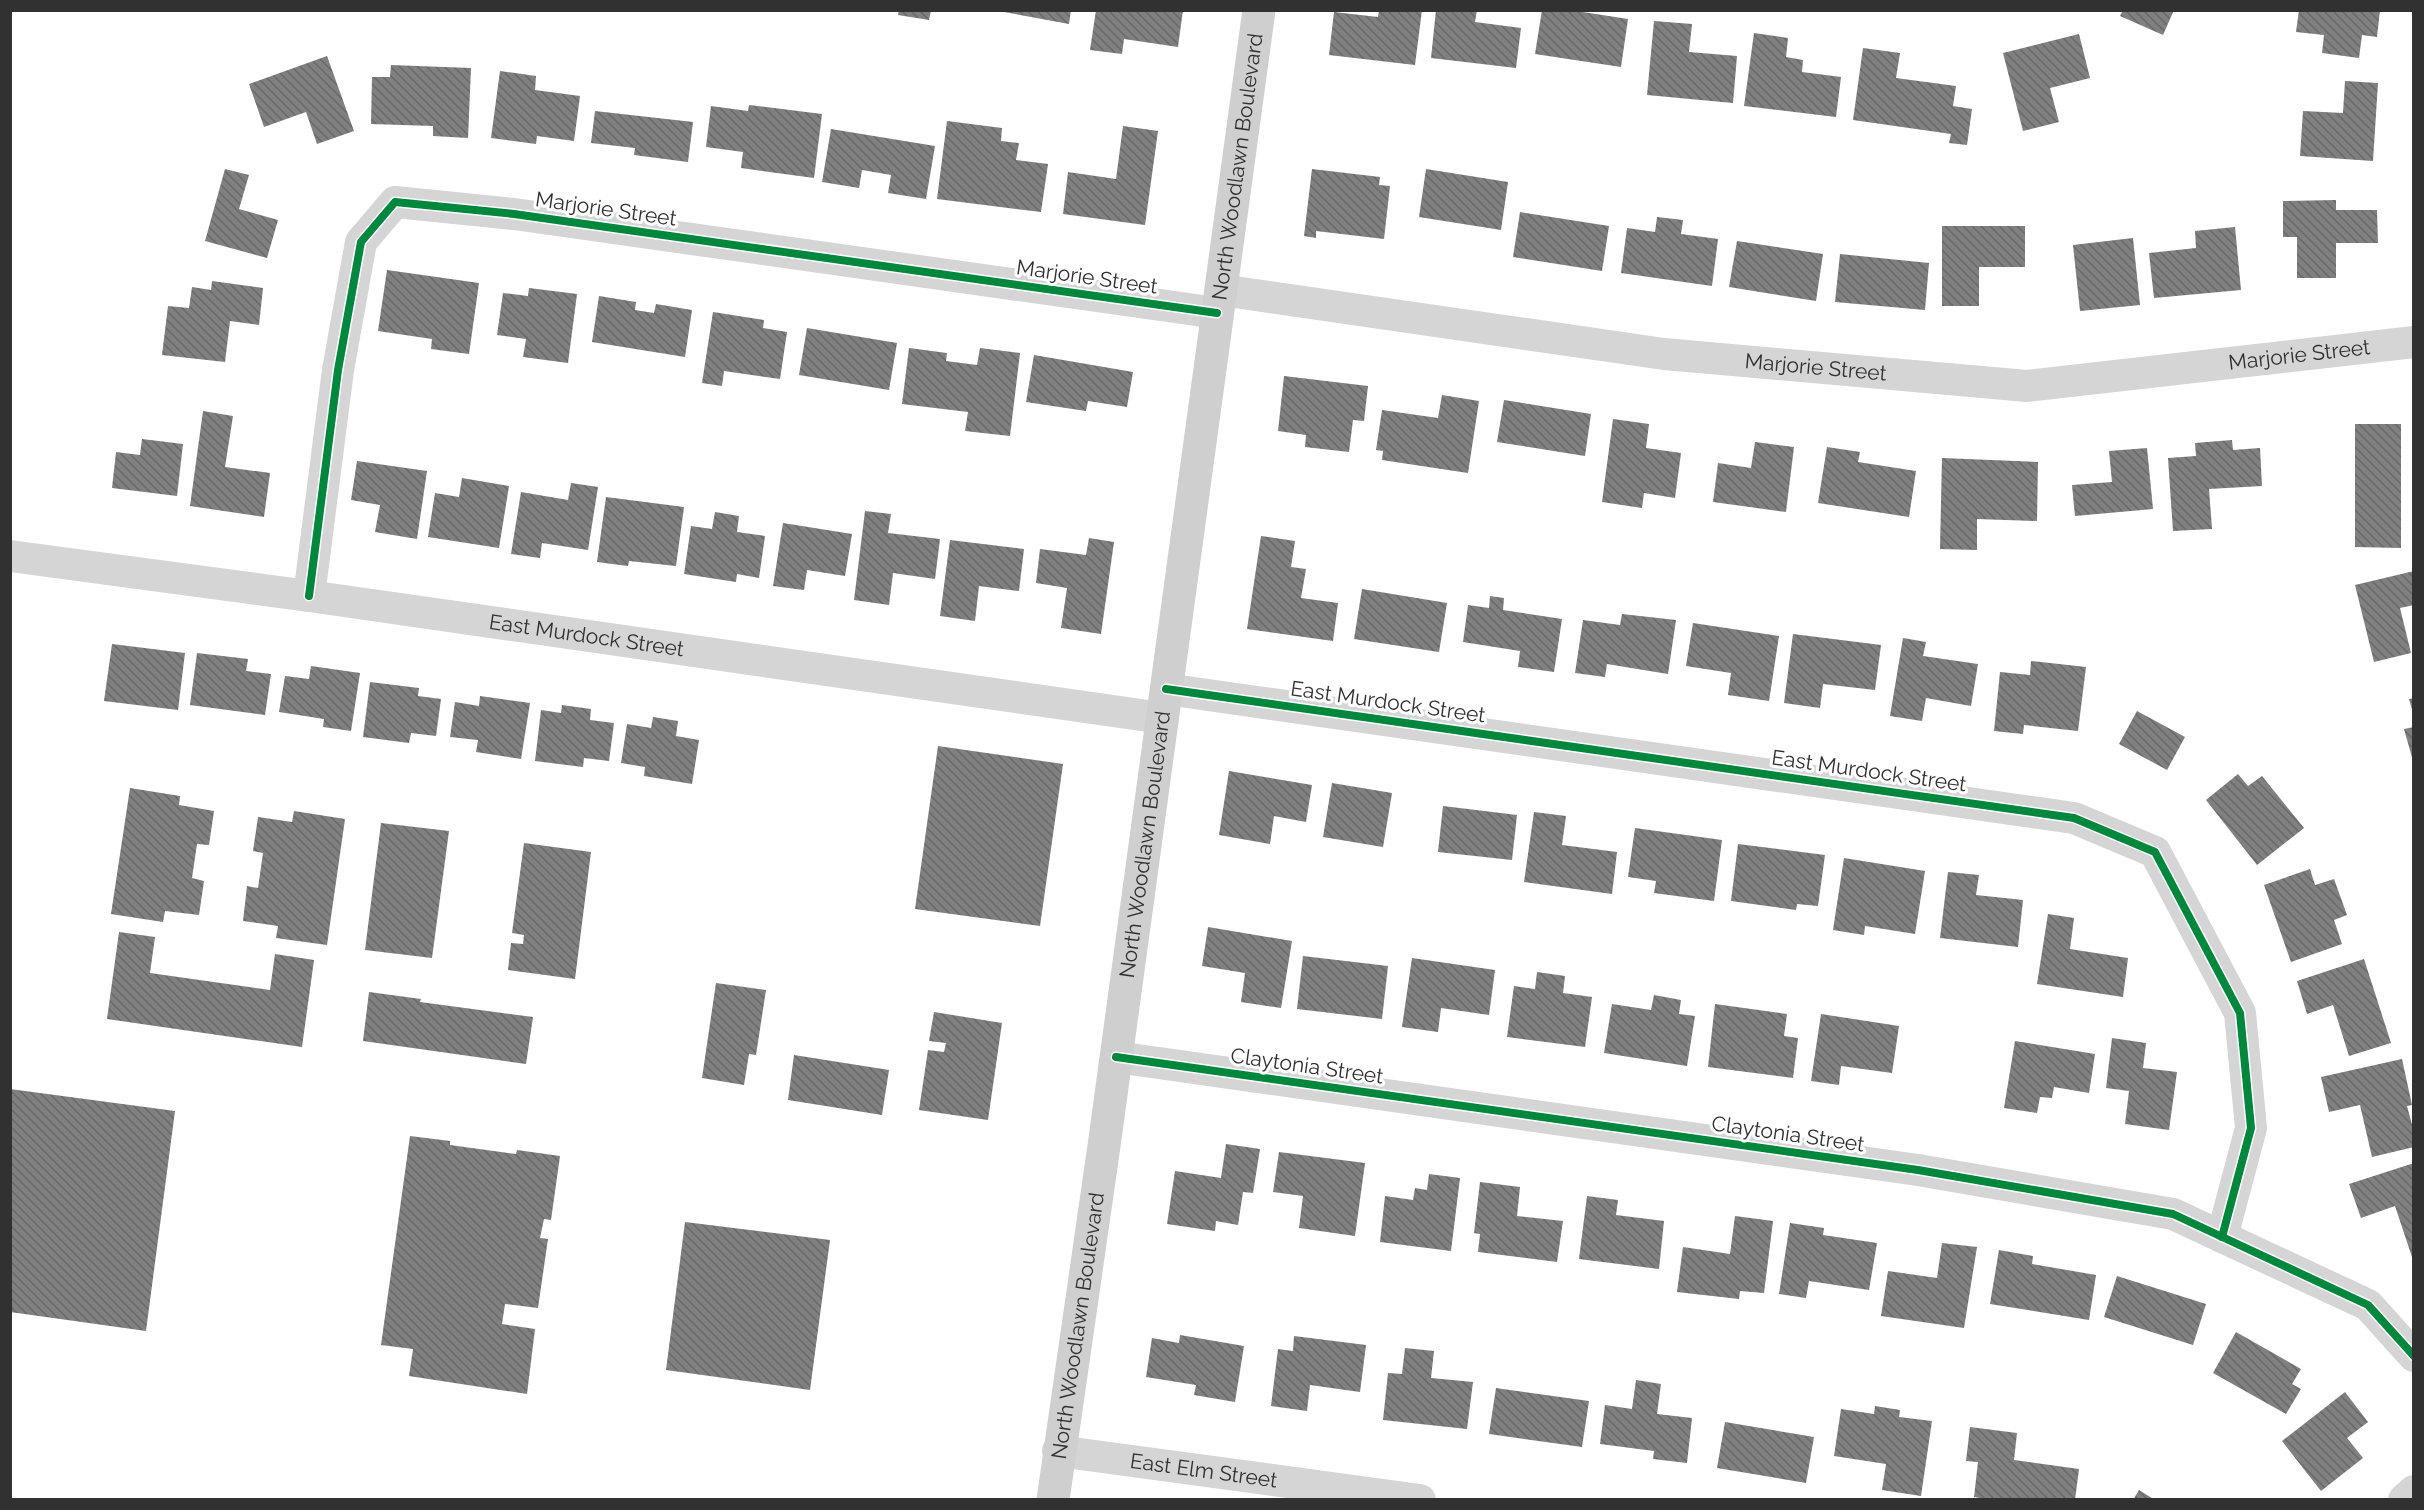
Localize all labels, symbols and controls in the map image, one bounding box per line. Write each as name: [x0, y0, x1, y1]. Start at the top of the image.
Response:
street label: North Woodlawn Boulevard: [1207, 32, 1268, 302]
street label: Marjorie Street: [534, 186, 678, 231]
street label: Marjorie Street: [1015, 254, 1159, 299]
street label: Marjorie Street: [2227, 334, 2371, 375]
street label: Marjorie Street: [1744, 348, 1888, 386]
street label: East Murdock Street: [488, 609, 686, 661]
street label: East Murdock Street: [1289, 675, 1487, 728]
street label: North Woodlawn Boulevard: [1114, 709, 1175, 979]
street label: East Murdock Street: [1770, 744, 1968, 797]
street label: Claytonia Street: [1229, 1042, 1385, 1089]
street label: Claytonia Street: [1710, 1110, 1866, 1157]
street label: North Woodlawn Boulevard: [1046, 1191, 1109, 1461]
street label: East Elm Street: [1129, 1448, 1279, 1493]

